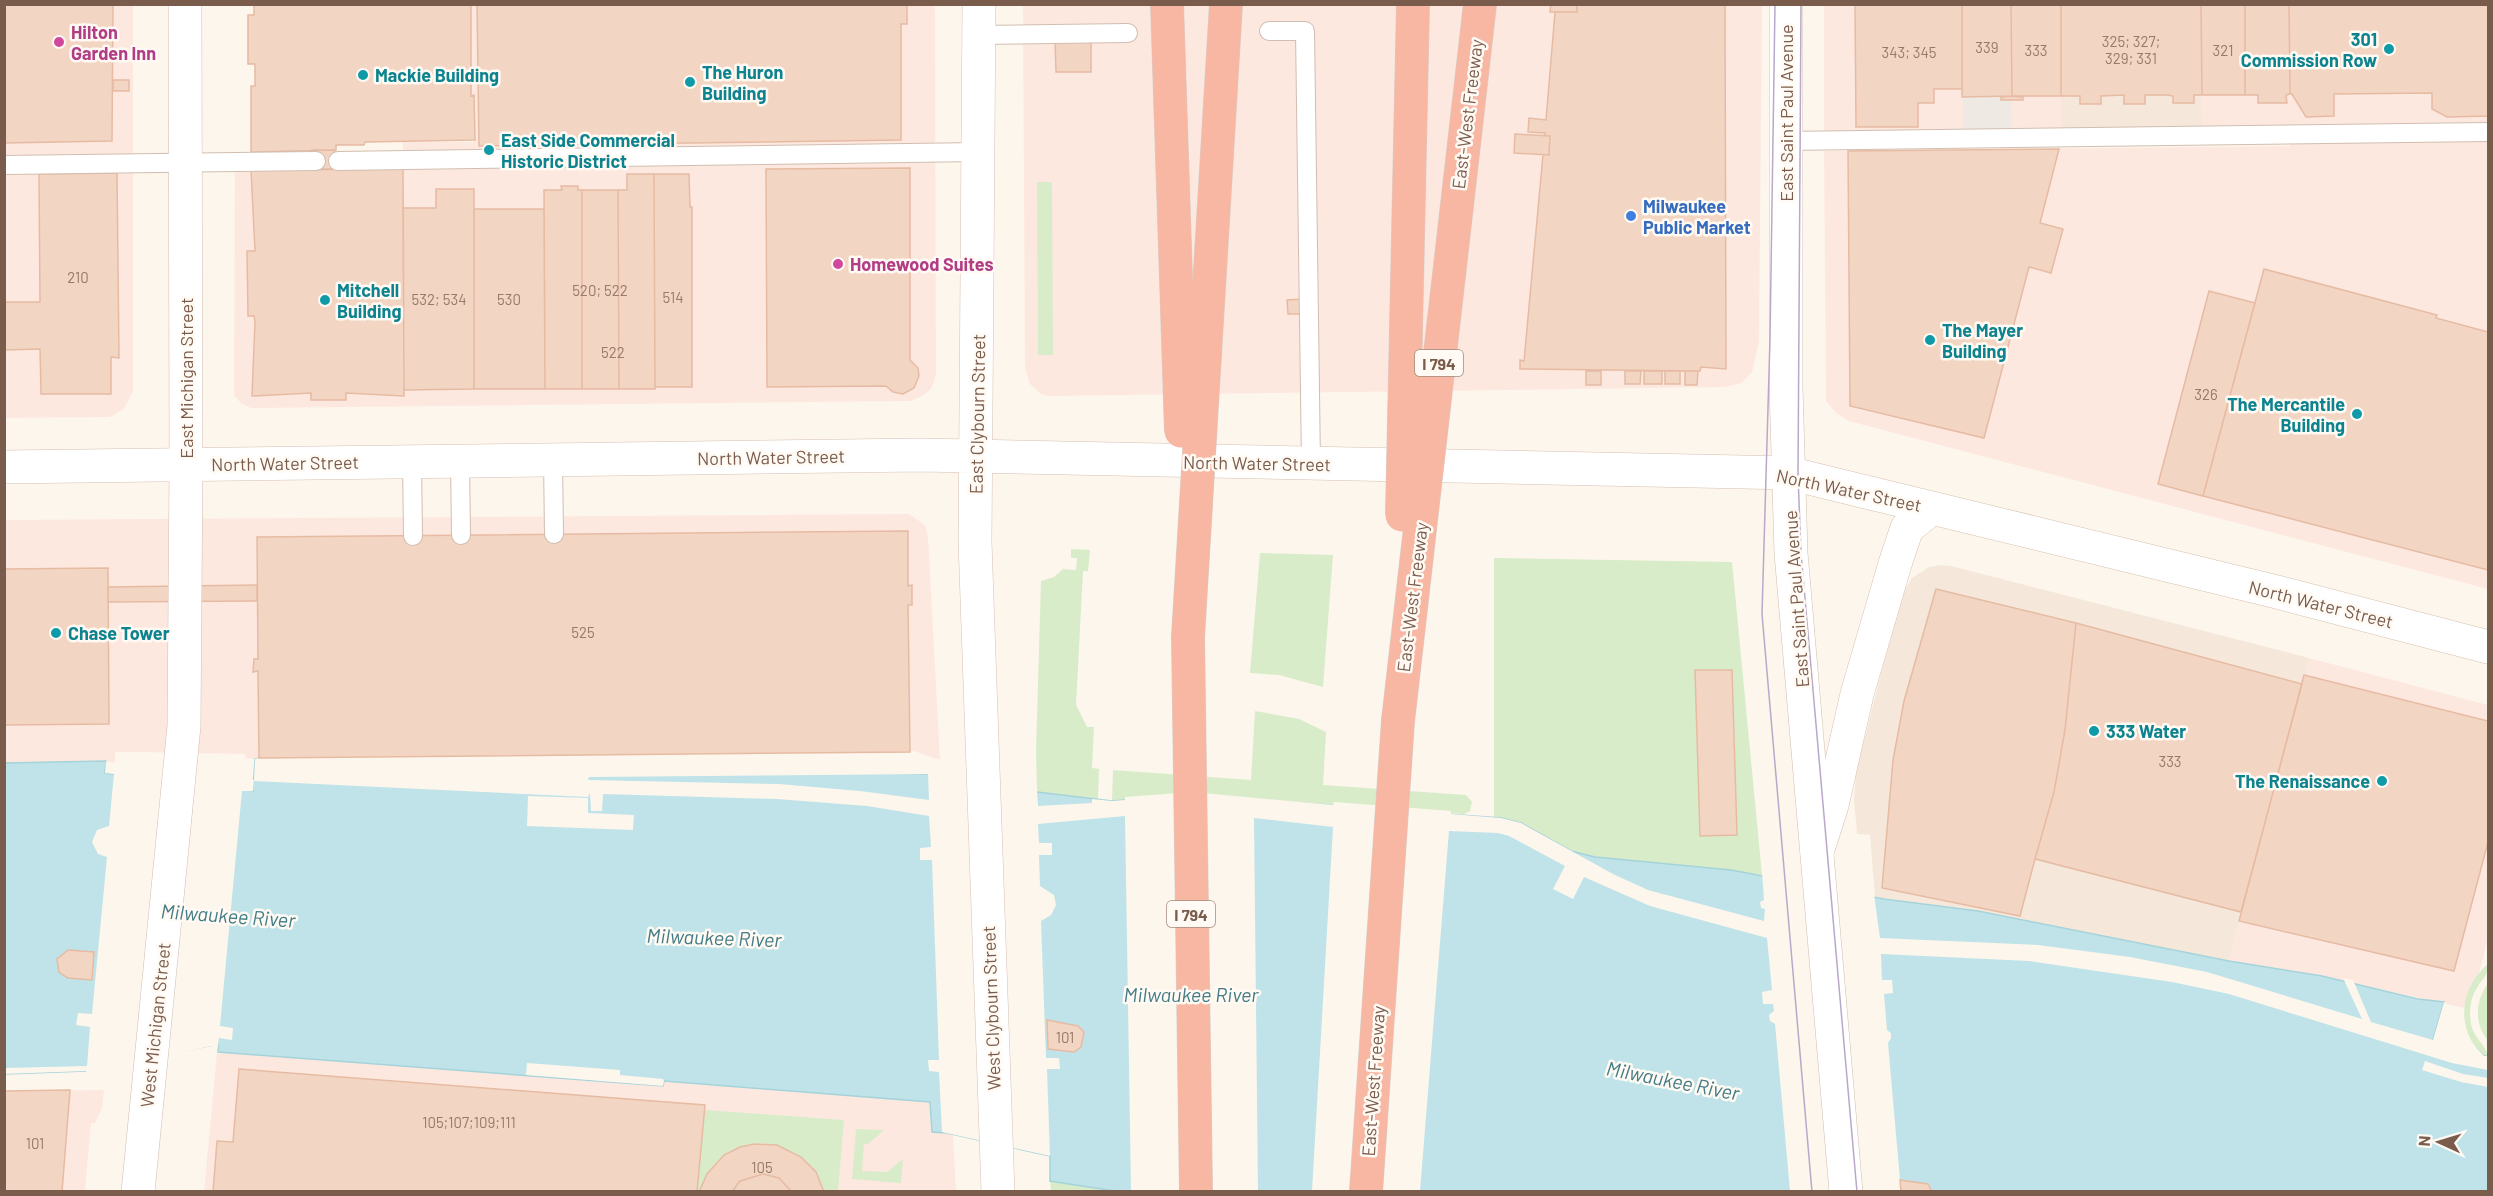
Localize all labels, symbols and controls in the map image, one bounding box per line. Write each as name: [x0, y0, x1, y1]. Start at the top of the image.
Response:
place label: Hilton Garden Inn: [71, 21, 156, 64]
street label: East Saint Paul Avenue: [1775, 24, 1797, 202]
place label: 301 Commission Row: [2241, 28, 2377, 71]
house number: 325; 327; 329; 331: [2102, 32, 2160, 67]
marker: Hilton Garden Inn: [52, 35, 66, 49]
street label: East-West Freeway: [1447, 38, 1487, 190]
house number: 339: [1975, 38, 1999, 56]
house number: 333: [2024, 41, 2048, 59]
house number: 321: [2213, 41, 2233, 59]
marker: 301 Commission Row: [2382, 42, 2396, 56]
house number: 343; 345: [1881, 43, 1937, 61]
place label: The Huron Building: [702, 61, 783, 104]
place label: Mackie Building: [375, 64, 499, 86]
marker: Mackie Building: [356, 68, 370, 82]
marker: The Huron Building: [683, 75, 697, 89]
place label: East Side Commercial Historic District: [501, 129, 675, 172]
marker: East Side Commercial Historic District: [482, 143, 496, 157]
place label: Milwaukee Public Market: [1643, 195, 1751, 238]
marker: Milwaukee Public Market: [1624, 209, 1638, 223]
place label: Homewood Suites: [850, 253, 994, 275]
marker: Homewood Suites: [831, 257, 845, 271]
house number: 210: [67, 268, 89, 286]
place label: Mitchell Building: [337, 279, 401, 322]
house number: 520; 522: [572, 281, 628, 299]
house number: 514: [663, 288, 683, 306]
house number: 532; 534: [412, 290, 466, 308]
house number: 530: [497, 290, 521, 308]
marker: Mitchell Building: [318, 293, 332, 307]
street label: East Michigan Street: [175, 297, 197, 459]
place label: The Mayer Building: [1942, 319, 2023, 362]
marker: The Mayer Building: [1923, 333, 1937, 347]
street label: East Clybourn Street: [965, 334, 989, 494]
house number: 522: [601, 343, 625, 361]
road number: I 794: [1415, 350, 1463, 376]
house number: 326: [2194, 385, 2218, 403]
place label: The Mercantile Building: [2227, 393, 2345, 436]
marker: The Mercantile Building: [2350, 407, 2364, 421]
street label: North Water Street: [697, 445, 845, 469]
street label: North Water Street: [211, 451, 359, 475]
street label: North Water Street: [1183, 451, 1331, 475]
street label: North Water Street: [1774, 464, 1924, 516]
street label: East Saint Paul Avenue: [1779, 510, 1813, 688]
street label: East-West Freeway: [1392, 521, 1432, 673]
street label: North Water Street: [2247, 575, 2395, 633]
place label: Chase Tower: [68, 622, 170, 644]
house number: 525: [571, 623, 595, 641]
marker: Chase Tower: [49, 626, 63, 640]
place label: 333 Water: [2106, 720, 2186, 742]
marker: 333 Water: [2087, 724, 2101, 738]
house number: 333: [2158, 752, 2182, 770]
place label: The Renaissance: [2235, 770, 2370, 792]
marker: The Renaissance: [2375, 774, 2389, 788]
water label: Milwaukee River: [160, 898, 297, 932]
road number: I 794: [1167, 901, 1215, 927]
water label: Milwaukee River: [646, 923, 783, 951]
street label: West Clybourn Street: [977, 925, 1005, 1091]
street label: West Michigan Street: [135, 942, 175, 1108]
water label: Milwaukee River: [1124, 982, 1259, 1006]
street label: East-West Freeway: [1357, 1005, 1389, 1157]
house number: 101: [1056, 1028, 1074, 1046]
water label: Milwaukee River: [1605, 1055, 1742, 1105]
north arrow: [2409, 1112, 2469, 1172]
house number: 105;107;109;111: [422, 1113, 516, 1131]
house number: 101: [26, 1134, 44, 1152]
text: N: [2414, 1135, 2433, 1147]
house number: 105: [751, 1158, 773, 1176]

